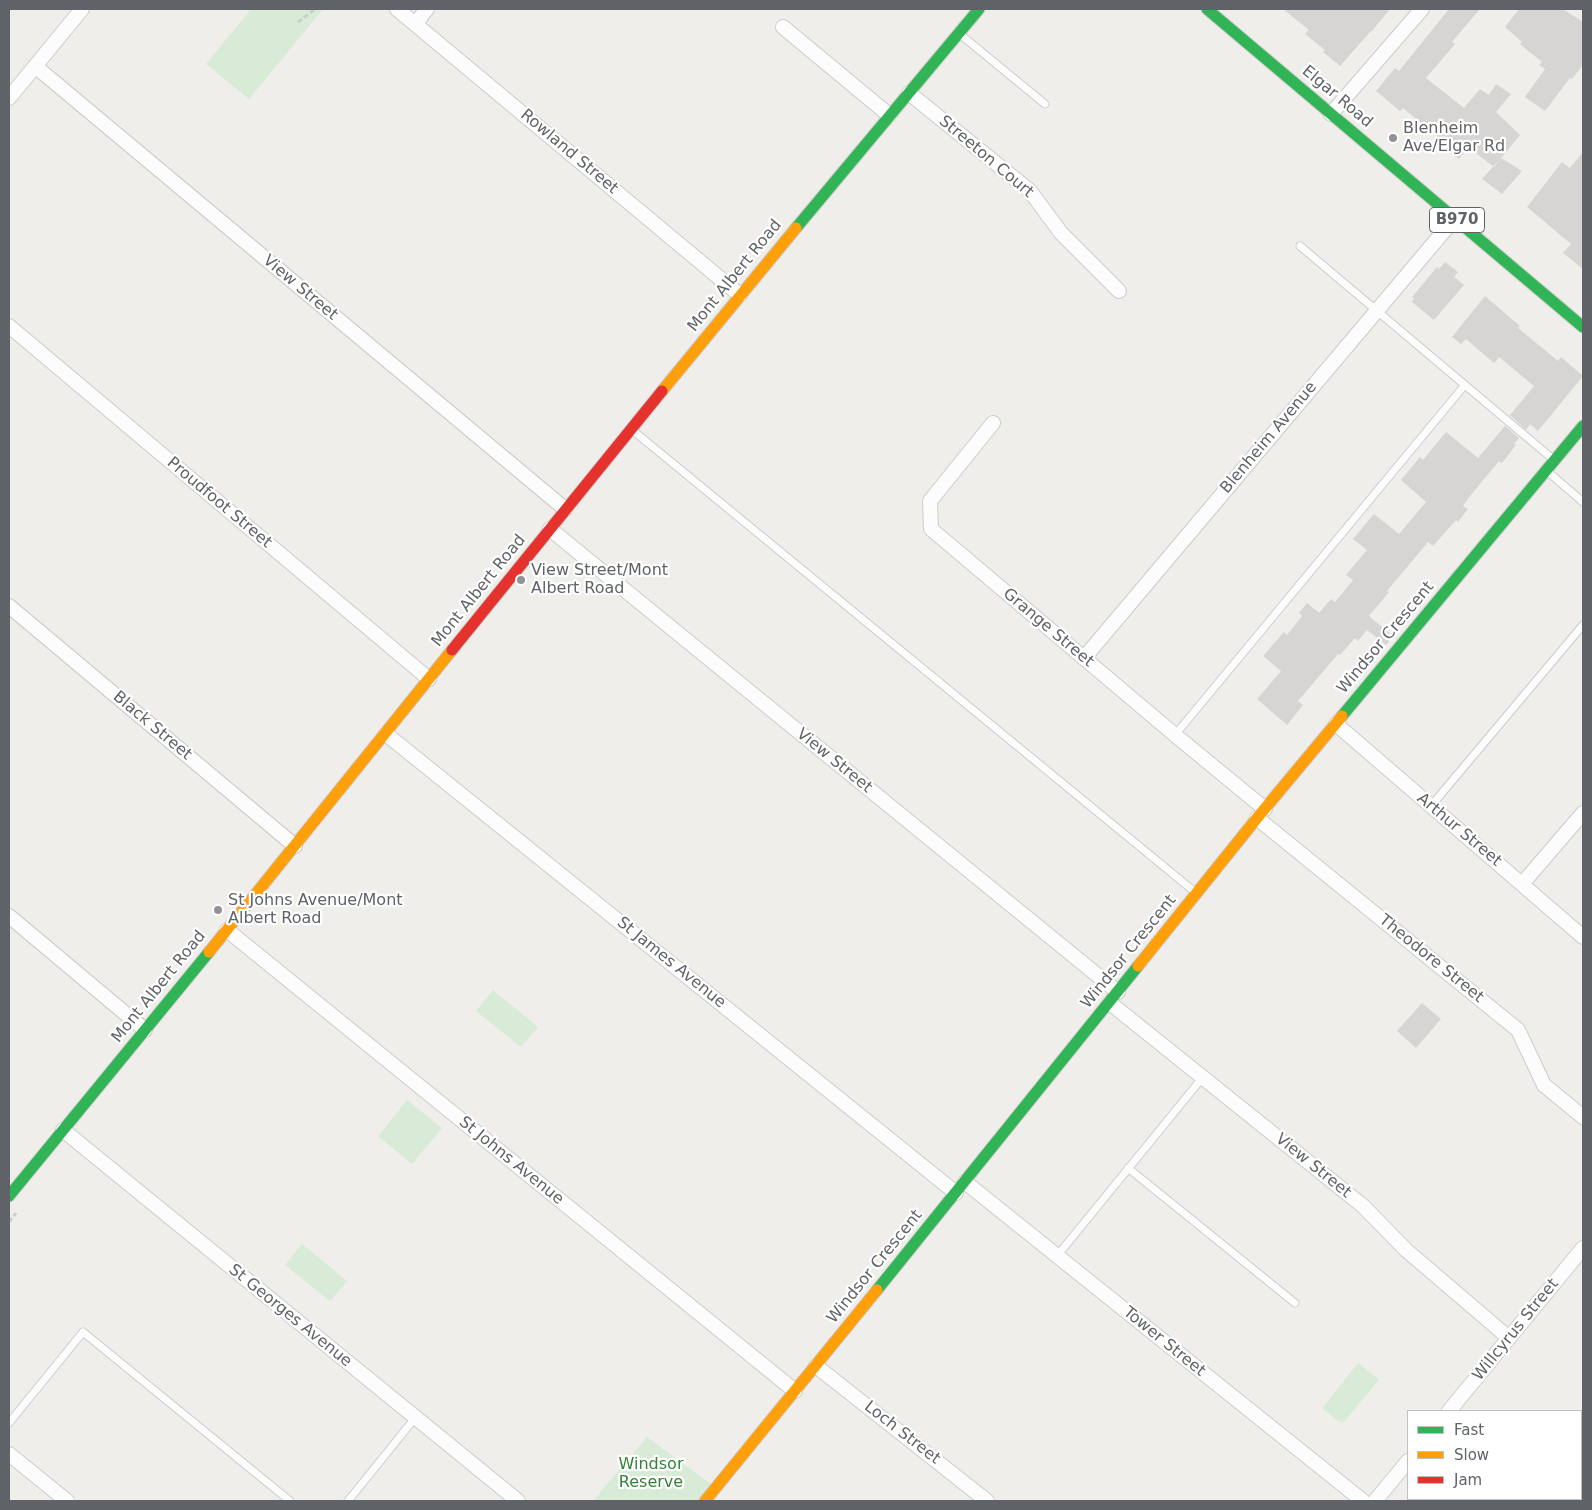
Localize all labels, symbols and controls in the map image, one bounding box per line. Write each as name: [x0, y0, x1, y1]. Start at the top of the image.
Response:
street label: Elgar Road: [1298, 62, 1376, 132]
street label: Rowland Street: [516, 106, 622, 198]
street label: Streeton Court: [935, 112, 1037, 202]
place label: Blenheim Ave/Elgar Rd: [1403, 119, 1505, 157]
marker: Blenheim Ave/Elgar Rd: [1387, 132, 1399, 144]
road number: B970: [1430, 208, 1484, 232]
street label: Mont Albert Road: [684, 216, 786, 336]
street label: View Street: [259, 251, 341, 325]
street label: Blenheim Avenue: [1217, 378, 1321, 498]
street label: Proudfoot Street: [163, 454, 275, 552]
street label: Mont Albert Road: [428, 531, 530, 651]
place label: View Street/Mont Albert Road: [531, 561, 668, 599]
marker: View Street/Mont Albert Road: [515, 574, 527, 586]
street label: Windsor Crescent: [1333, 578, 1439, 698]
street label: Grange Street: [999, 584, 1097, 672]
street label: Black Street: [109, 687, 195, 765]
street label: View Street: [792, 725, 876, 797]
street label: Arthur Street: [1413, 789, 1505, 871]
place label: St Johns Avenue/Mont Albert Road: [228, 891, 403, 929]
street label: Windsor Crescent: [1077, 891, 1181, 1013]
marker: St Johns Avenue/Mont Albert Road: [212, 904, 224, 916]
street label: Theodore Street: [1375, 911, 1487, 1007]
street label: St James Avenue: [613, 913, 729, 1013]
street label: Mont Albert Road: [108, 927, 210, 1047]
street label: St Johns Avenue: [455, 1113, 567, 1209]
street label: View Street: [1271, 1130, 1355, 1202]
street label: Windsor Crescent: [823, 1206, 927, 1328]
street label: St Georges Avenue: [225, 1260, 355, 1372]
street label: Willcyrus Street: [1469, 1275, 1563, 1385]
street label: Tower Street: [1119, 1303, 1209, 1381]
street label: Loch Street: [860, 1397, 944, 1469]
legend: [1407, 1410, 1582, 1500]
text: Fast: [1454, 1421, 1484, 1439]
text: Slow: [1454, 1446, 1489, 1464]
park label: Windsor Reserve: [619, 1455, 683, 1493]
text: Jam: [1454, 1471, 1482, 1489]

